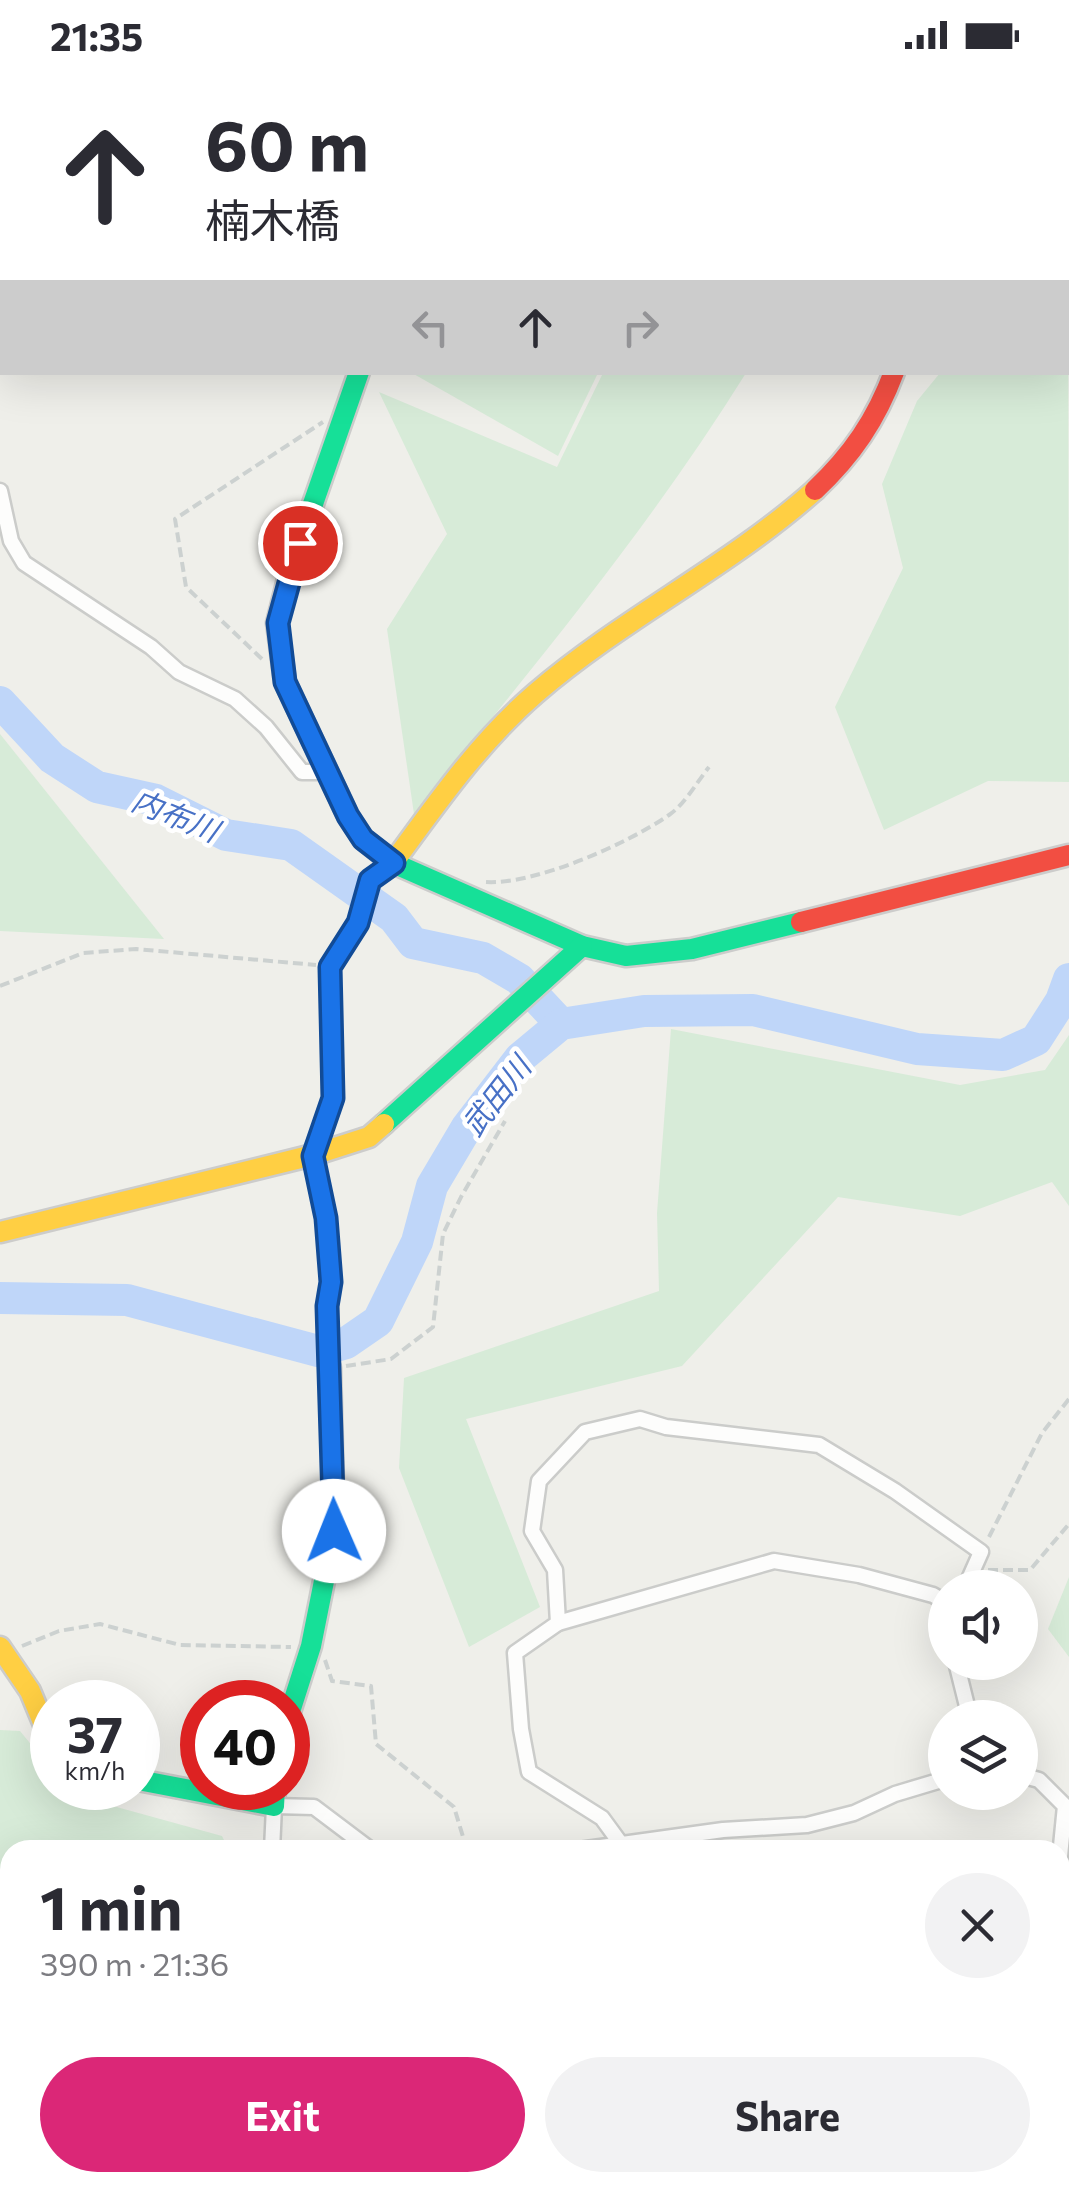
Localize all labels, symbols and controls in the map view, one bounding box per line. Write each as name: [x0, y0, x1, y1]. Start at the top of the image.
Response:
text: 21:35: [50, 12, 143, 59]
text: 60 m: [205, 100, 369, 185]
icon: ahead: [40, 110, 170, 240]
text: 楠木橋: [205, 191, 340, 246]
icon: left: [403, 300, 458, 355]
icon: ahead: [508, 300, 563, 355]
icon: right: [613, 300, 668, 355]
pin: [258, 501, 343, 586]
icon: arrive: [273, 516, 328, 571]
water label: 内布川: [127, 780, 227, 849]
water label: 武田川: [453, 1046, 539, 1142]
position arrow: [282, 1479, 386, 1583]
map controls: [928, 1570, 1038, 1810]
button: sound: [928, 1570, 1038, 1680]
speed limit sign: 40: [180, 1680, 310, 1810]
button: layers: [928, 1700, 1038, 1810]
text: 37: [67, 1702, 123, 1763]
text: km/h: [65, 1755, 125, 1785]
text: 1 min: [40, 1869, 182, 1942]
button: close: [925, 1873, 1030, 1978]
text: 390 m · 21:36: [40, 1943, 229, 1983]
button: Exit: [40, 2057, 525, 2172]
button: Share: [545, 2057, 1030, 2172]

